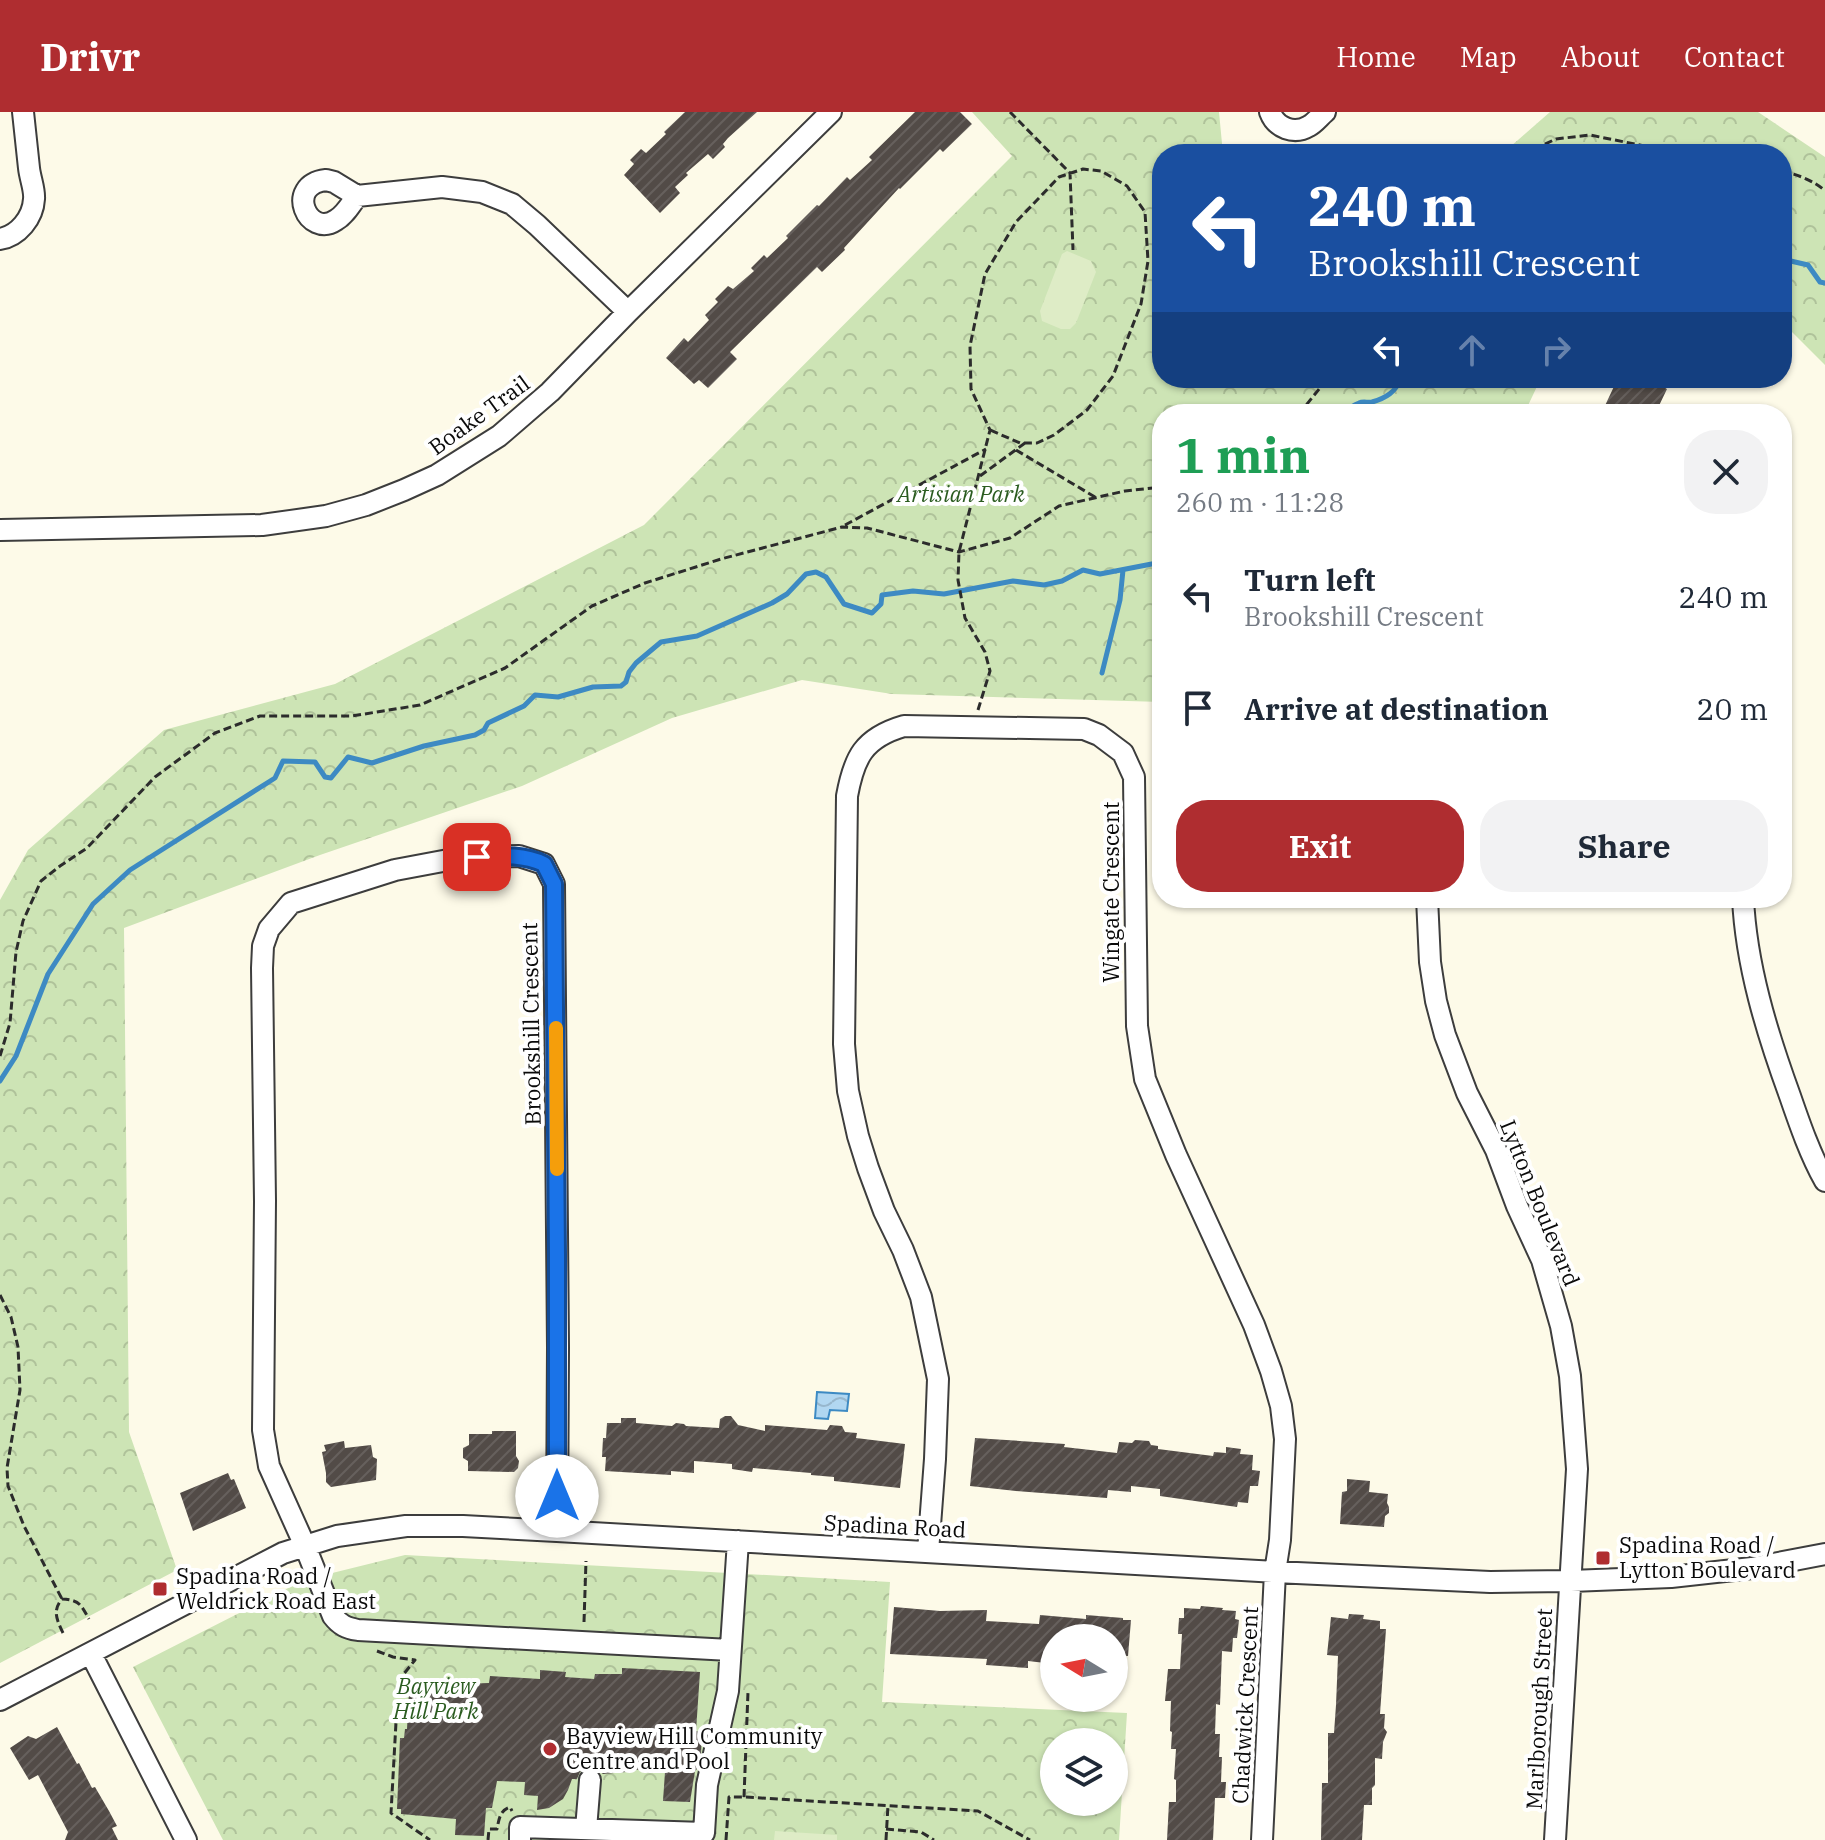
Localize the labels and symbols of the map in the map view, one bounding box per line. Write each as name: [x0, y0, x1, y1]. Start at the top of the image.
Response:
street label: Boake Trail: [422, 368, 535, 461]
park label: Artisian Park: [895, 479, 1025, 508]
street label: Wingate Crescent: [1096, 801, 1125, 983]
pin: [443, 823, 511, 891]
street label: Brookshill Crescent: [514, 922, 547, 1126]
street label: Lytton Boulevard: [1494, 1115, 1587, 1290]
position arrow: [515, 1454, 599, 1538]
street label: Spadina Road: [823, 1507, 967, 1544]
place label: Spadina Road / Lytton Boulevard: [1619, 1530, 1796, 1584]
marker: Spadina Road / Lytton Boulevard: [1594, 1549, 1612, 1567]
place label: Spadina Road / Weldrick Road East: [176, 1561, 376, 1615]
marker: Spadina Road / Weldrick Road East: [151, 1580, 169, 1598]
street label: Chadwick Crescent: [1225, 1605, 1264, 1804]
street label: Marlborough Street: [1519, 1607, 1558, 1810]
north arrow: [1040, 1624, 1128, 1712]
park label: Bayview Hill Park: [392, 1671, 479, 1725]
place label: Bayview Hill Community Centre and Pool: [566, 1721, 823, 1775]
marker: Bayview Hill Community Centre and Pool: [541, 1740, 559, 1758]

